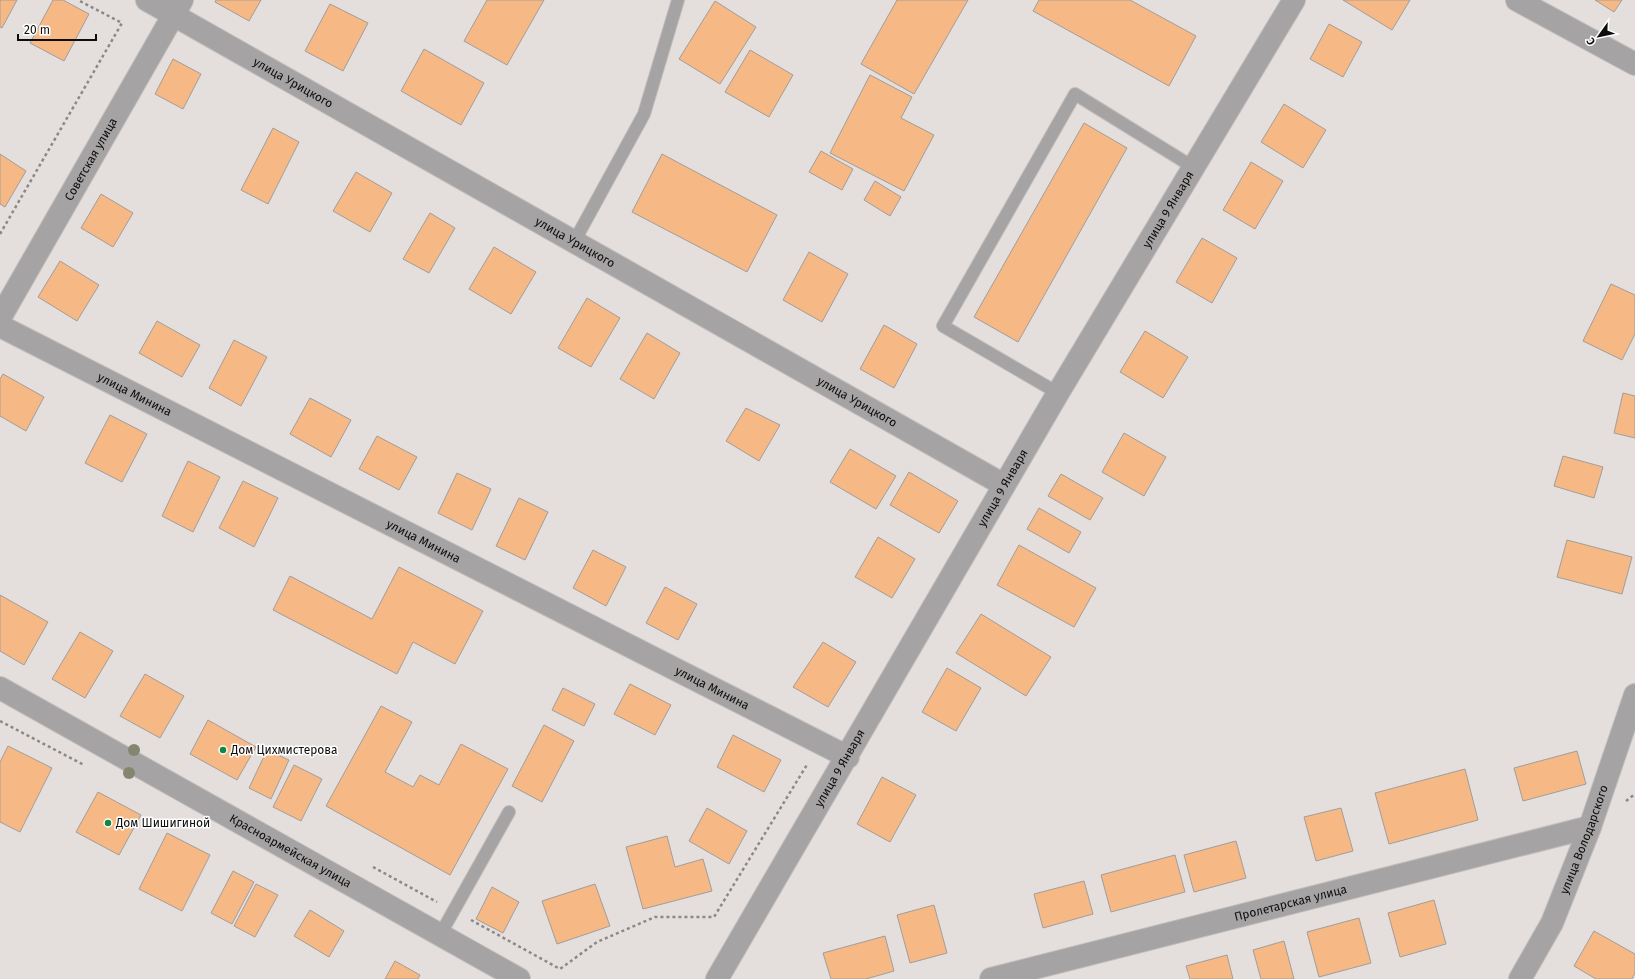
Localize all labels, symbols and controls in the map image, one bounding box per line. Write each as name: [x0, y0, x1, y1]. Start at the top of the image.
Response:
scale bar: [18, 16, 96, 42]
north arrow: [1579, 16, 1619, 56]
text: 20 m: [24, 23, 50, 37]
text: С: [1583, 34, 1598, 47]
street label: улица Урицкого: [251, 55, 336, 111]
street label: Советская улица: [62, 115, 120, 203]
street label: улица 9 Января: [1140, 168, 1197, 251]
street label: улица Урицкого: [533, 214, 618, 270]
street label: улица Минина: [95, 370, 174, 419]
street label: улица Урицкого: [815, 374, 900, 430]
street label: улица 9 Января: [975, 447, 1031, 529]
street label: улица Минина: [384, 517, 463, 566]
street label: улица Минина: [673, 663, 752, 713]
street label: улица 9 Января: [812, 727, 868, 809]
place label: Дом Цихмистерова: [230, 743, 338, 757]
marker: Дом Цихмистерова: [218, 745, 228, 755]
street label: улица Володарского: [1557, 783, 1611, 896]
street label: Красноармейская улица: [227, 811, 354, 891]
place label: Дом Шишигиной: [115, 816, 210, 830]
marker: Дом Шишигиной: [103, 818, 113, 828]
street label: Пролетарская улица: [1233, 882, 1348, 924]

